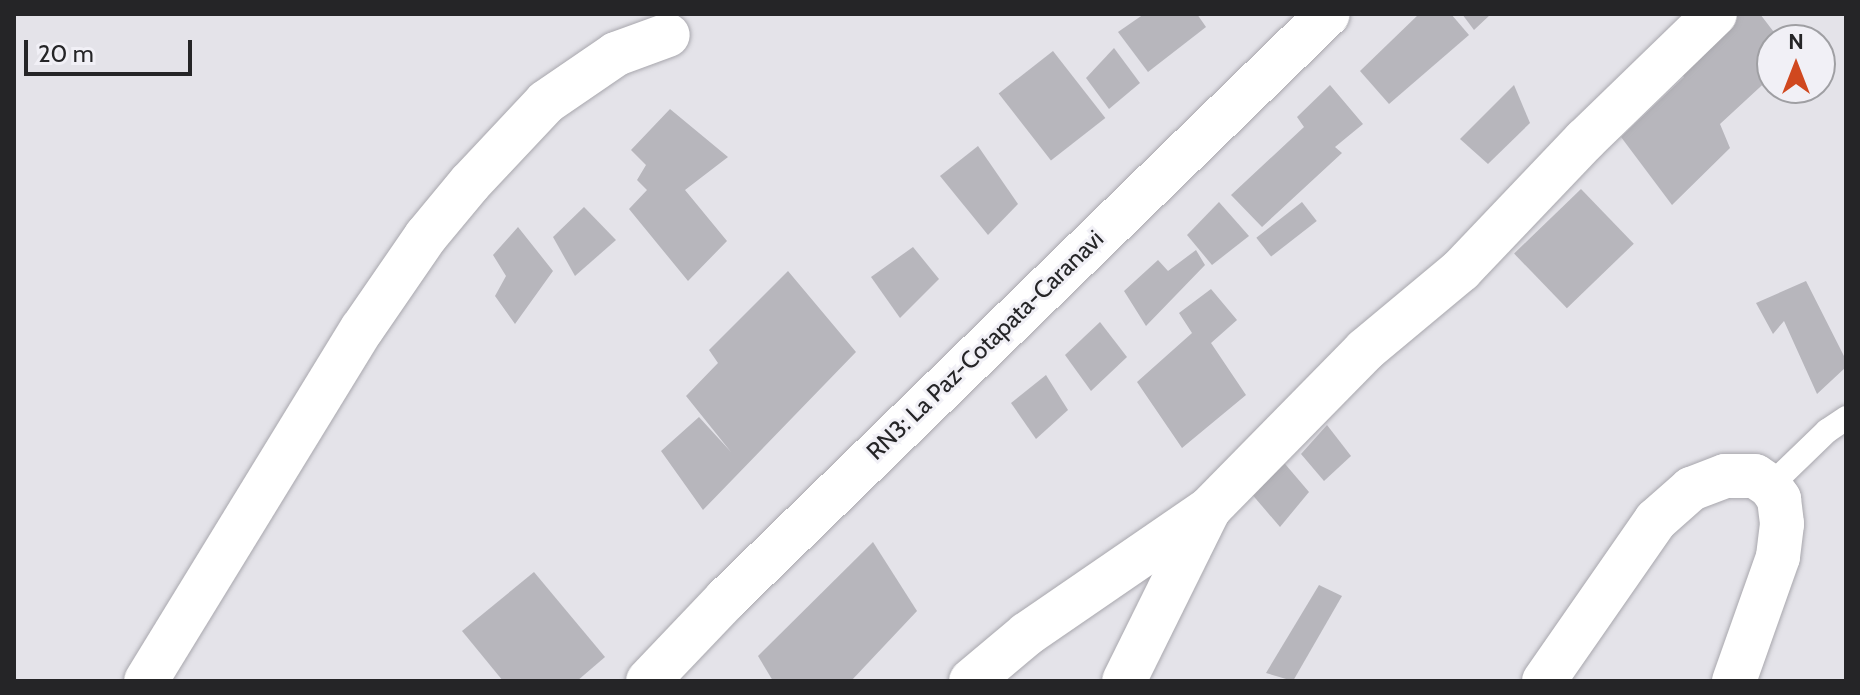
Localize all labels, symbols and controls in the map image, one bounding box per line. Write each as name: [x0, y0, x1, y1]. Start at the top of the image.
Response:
scale bar: [28, 24, 196, 74]
north arrow: [1756, 24, 1836, 104]
text: N: [1788, 28, 1804, 55]
text: 20 m: [38, 39, 94, 68]
street label: RN3: La Paz-Cotapata-Caranavi: [861, 224, 1109, 466]

